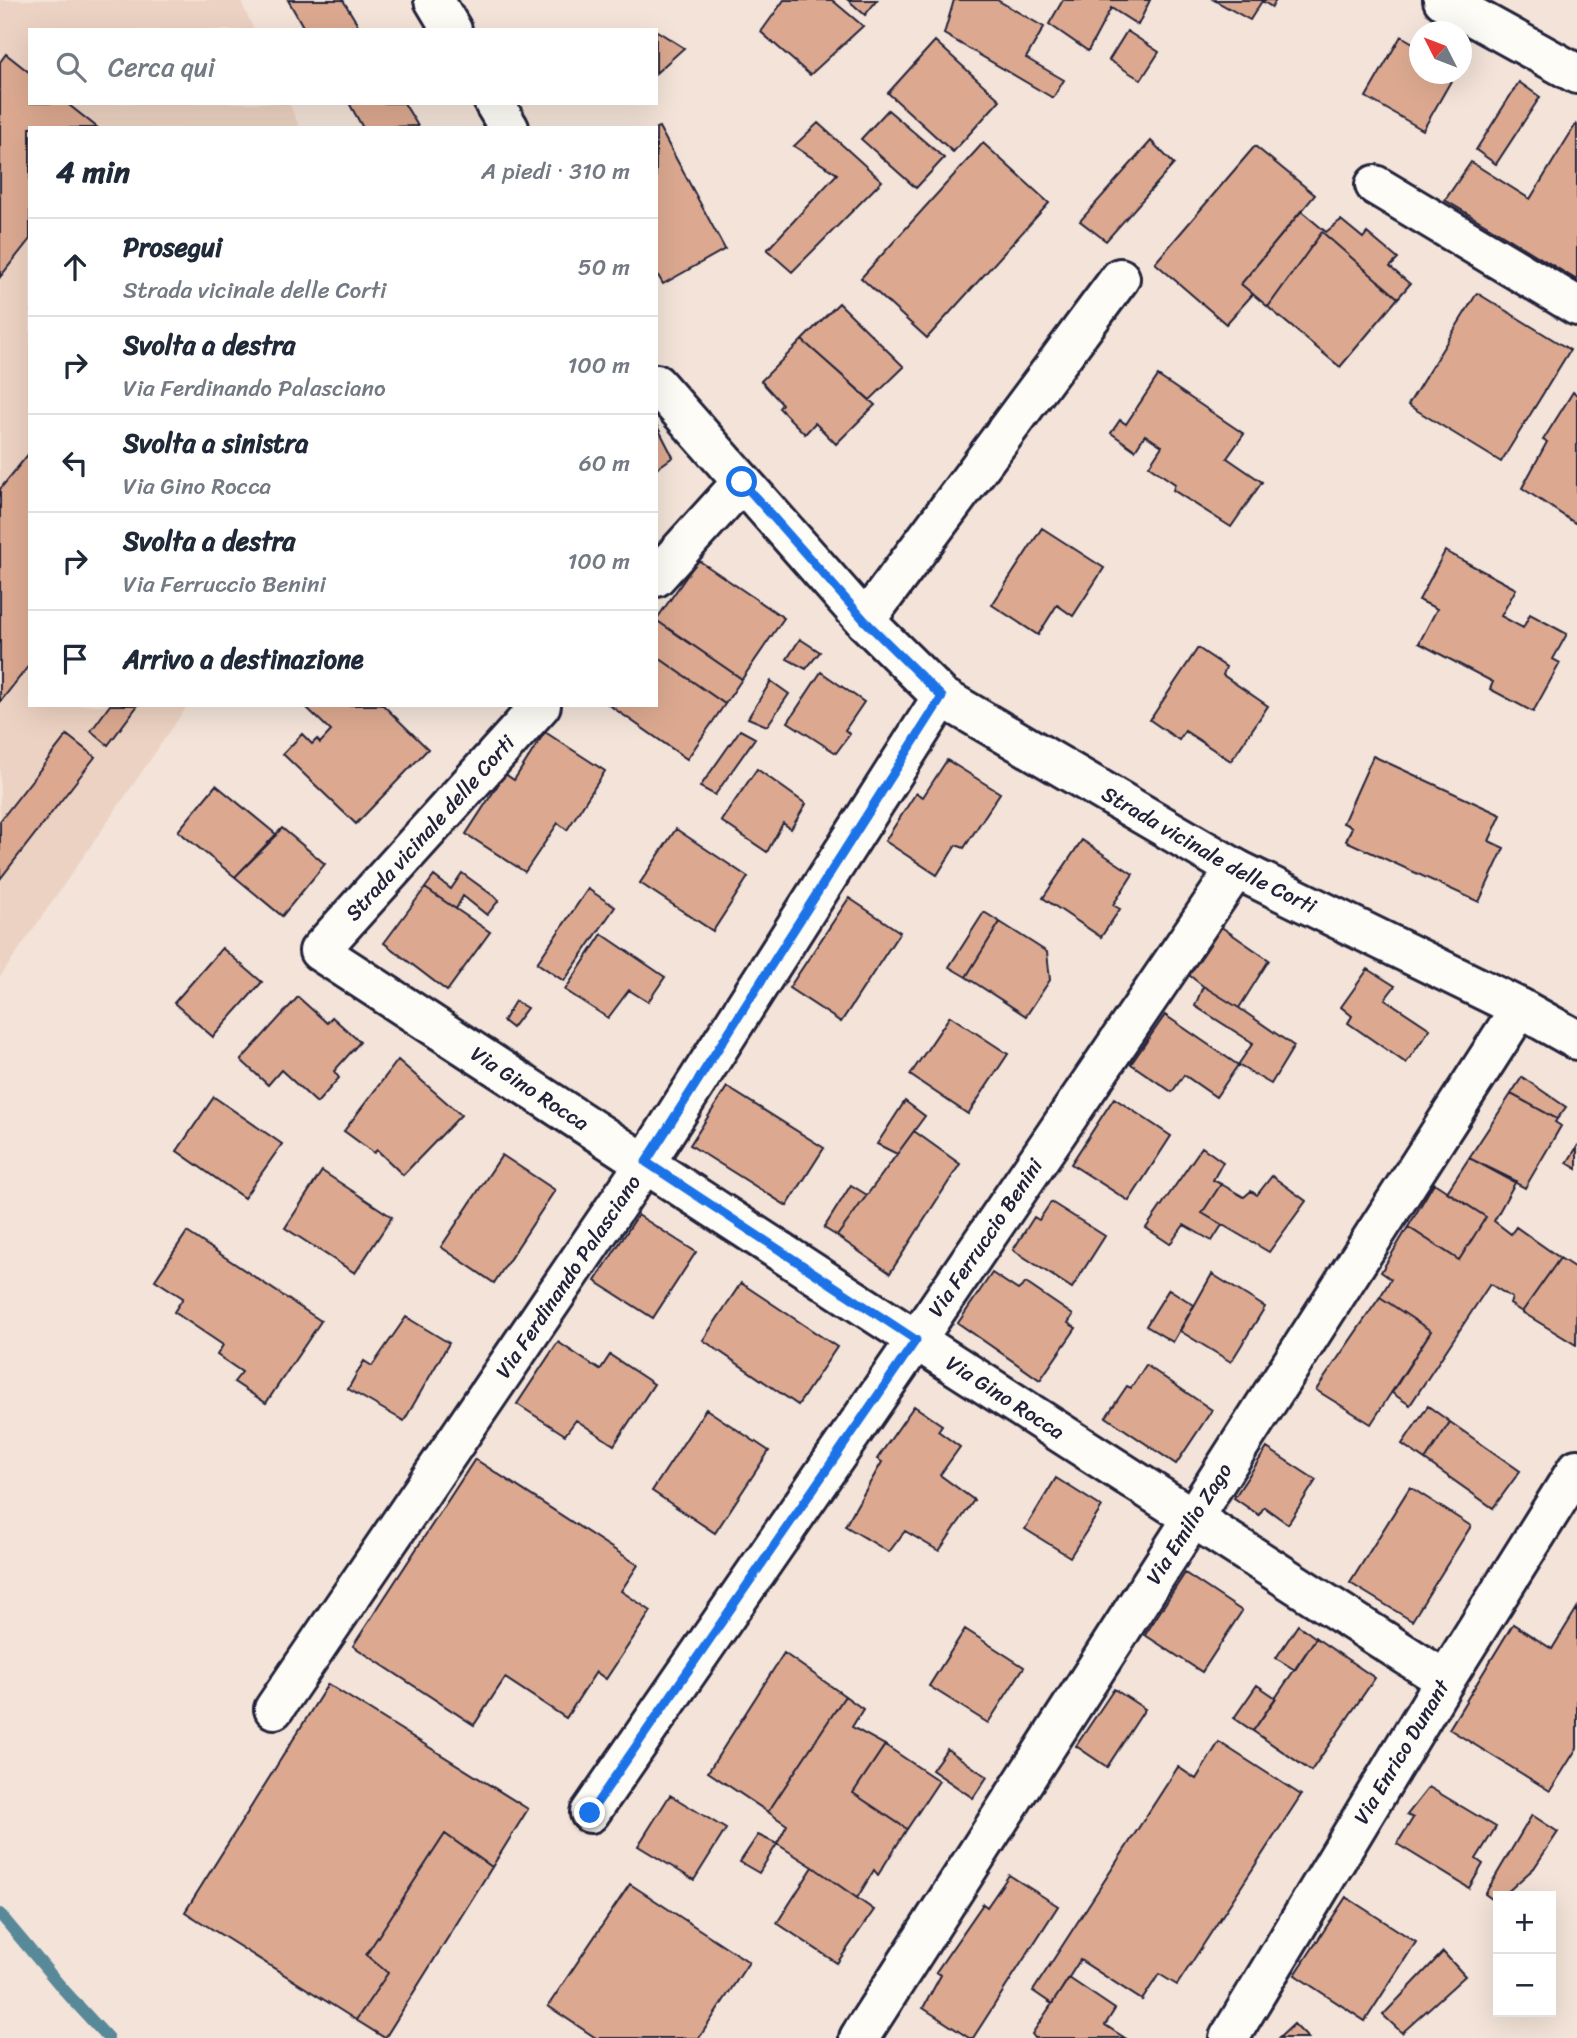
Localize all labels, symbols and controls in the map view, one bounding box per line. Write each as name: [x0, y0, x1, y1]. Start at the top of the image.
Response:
north arrow: [1409, 21, 1472, 84]
search box: [28, 28, 658, 105]
text: Cerca qui: [108, 44, 215, 90]
icon: search: [52, 48, 90, 86]
text: 4 min: [56, 145, 130, 199]
text: A piedi · 310 m: [481, 151, 630, 192]
text: Prosegui: [123, 224, 222, 270]
text: 50 m: [578, 247, 630, 288]
icon: ahead: [56, 248, 94, 286]
text: Strada vicinale delle Corti: [123, 270, 386, 311]
text: Svolta a destra: [123, 322, 295, 368]
text: 100 m: [567, 345, 630, 386]
icon: right: [56, 346, 94, 384]
text: Via Ferdinando Palasciano: [123, 368, 386, 409]
text: Svolta a sinistra: [123, 420, 308, 466]
text: 60 m: [579, 443, 630, 484]
icon: left: [56, 444, 94, 482]
text: Via Gino Rocca: [123, 466, 271, 507]
route start: [726, 466, 757, 497]
text: Svolta a destra: [123, 518, 295, 564]
text: 100 m: [567, 541, 630, 582]
icon: right: [56, 542, 94, 580]
text: Via Ferruccio Benini: [123, 564, 326, 605]
text: Arrivo a destinazione: [123, 636, 364, 682]
icon: arrive: [56, 640, 94, 678]
street label: Strada vicinale delle Corti: [335, 725, 525, 930]
street label: Strada vicinale delle Corti: [1094, 775, 1324, 925]
street label: Via Gino Rocca: [463, 1036, 597, 1141]
street label: Via Ferruccio Benini: [918, 1149, 1054, 1325]
street label: Via Ferdinando Palasciano: [485, 1166, 651, 1386]
street label: Via Gino Rocca: [938, 1345, 1073, 1450]
street label: Via Emilio Zago: [1135, 1455, 1243, 1593]
street label: Via Enrico Dunant: [1343, 1671, 1461, 1832]
route end: [574, 1797, 605, 1828]
map controls: [1493, 1891, 1556, 2017]
button: +: [1493, 1891, 1556, 1954]
button: −: [1493, 1954, 1556, 2017]

